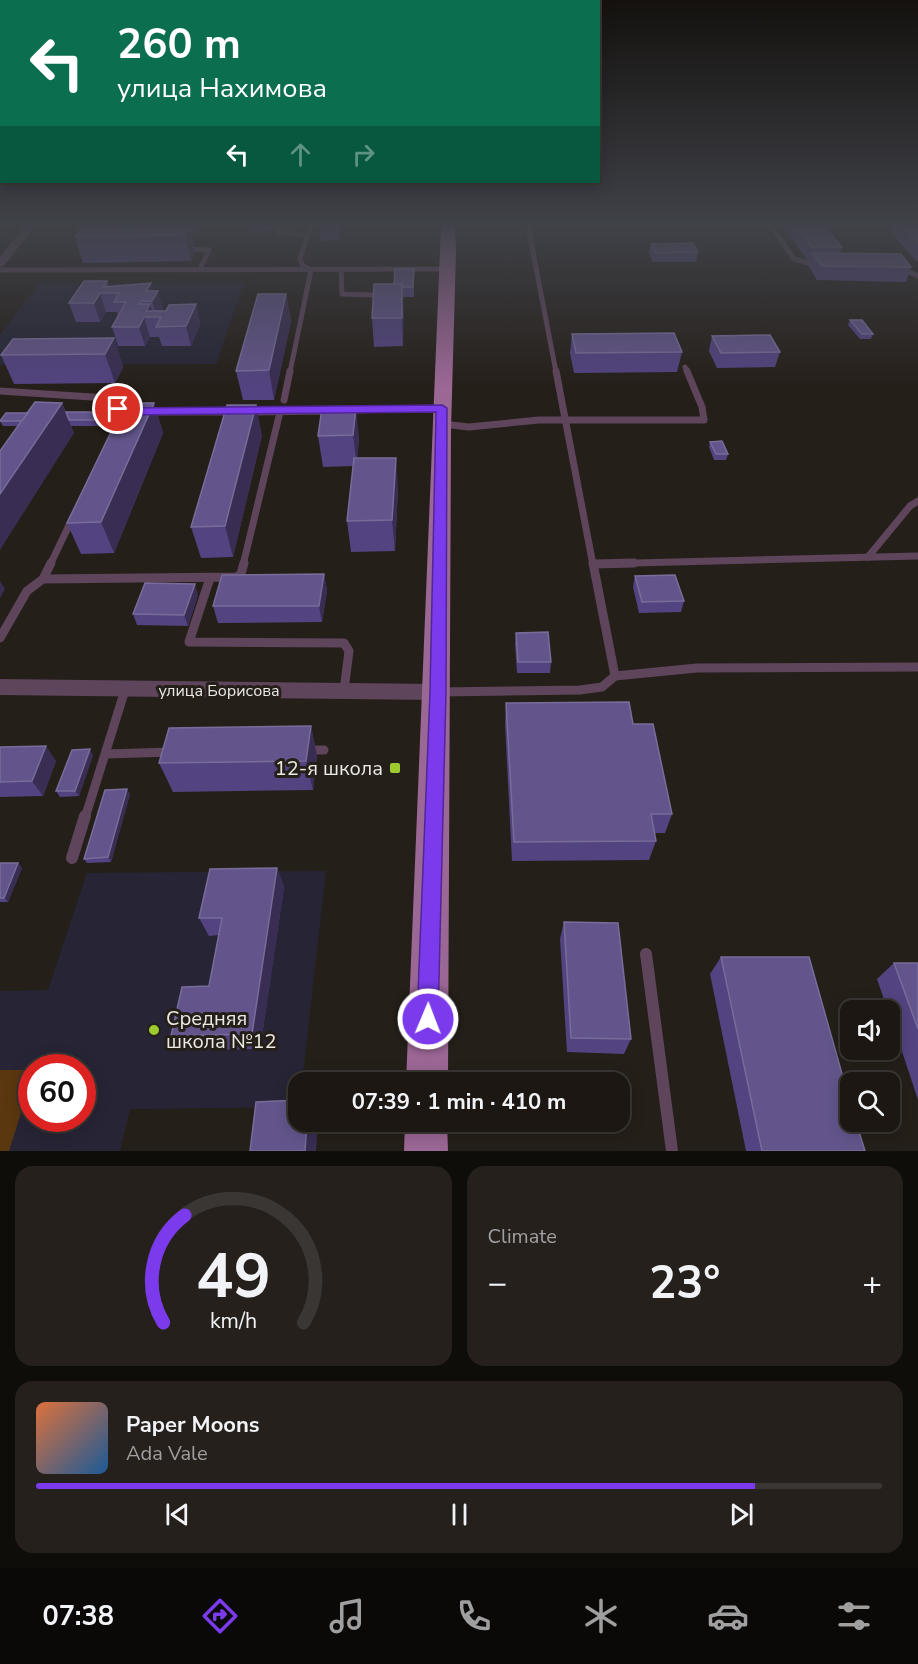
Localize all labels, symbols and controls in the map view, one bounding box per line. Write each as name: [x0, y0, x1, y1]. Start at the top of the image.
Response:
text: 260 m: [117, 16, 241, 73]
icon: left: [18, 24, 96, 102]
text: улица Нахимова: [117, 70, 327, 107]
icon: left: [221, 138, 254, 171]
icon: ahead: [284, 138, 317, 171]
icon: right: [347, 138, 380, 171]
pin: [92, 383, 143, 434]
icon: arrive: [101, 392, 134, 425]
street label: улица Борисова: [158, 680, 280, 702]
place label: 12-я школа: [275, 755, 383, 782]
marker: 12-я школа: [388, 761, 402, 775]
position arrow: [396, 987, 460, 1051]
map controls: [840, 1000, 900, 1132]
button: sound: [840, 1000, 900, 1060]
place label: Средняя школа №12: [166, 1005, 277, 1055]
marker: Средняя школа №12: [147, 1023, 161, 1037]
speed limit sign: 60: [18, 1054, 96, 1132]
button: search: [840, 1072, 900, 1132]
text: 07:39 · 1 min · 410 m: [352, 1087, 566, 1117]
text: Climate: [488, 1223, 557, 1250]
text: 49: [196, 1234, 271, 1319]
text: 23°: [649, 1253, 720, 1314]
text: −: [488, 1261, 507, 1306]
text: +: [862, 1261, 882, 1306]
text: km/h: [210, 1306, 257, 1336]
text: Paper Moons: [126, 1410, 260, 1440]
text: Ada Vale: [126, 1440, 208, 1467]
icon: previous: [161, 1498, 194, 1531]
icon: pause: [443, 1498, 476, 1531]
icon: next: [725, 1498, 758, 1531]
icon: directions: [199, 1595, 241, 1637]
icon: music: [326, 1595, 368, 1637]
icon: phone: [453, 1595, 495, 1637]
icon: climate: [580, 1595, 622, 1637]
icon: car: [707, 1595, 749, 1637]
icon: filters: [833, 1595, 875, 1637]
text: 07:38: [42, 1598, 114, 1635]

